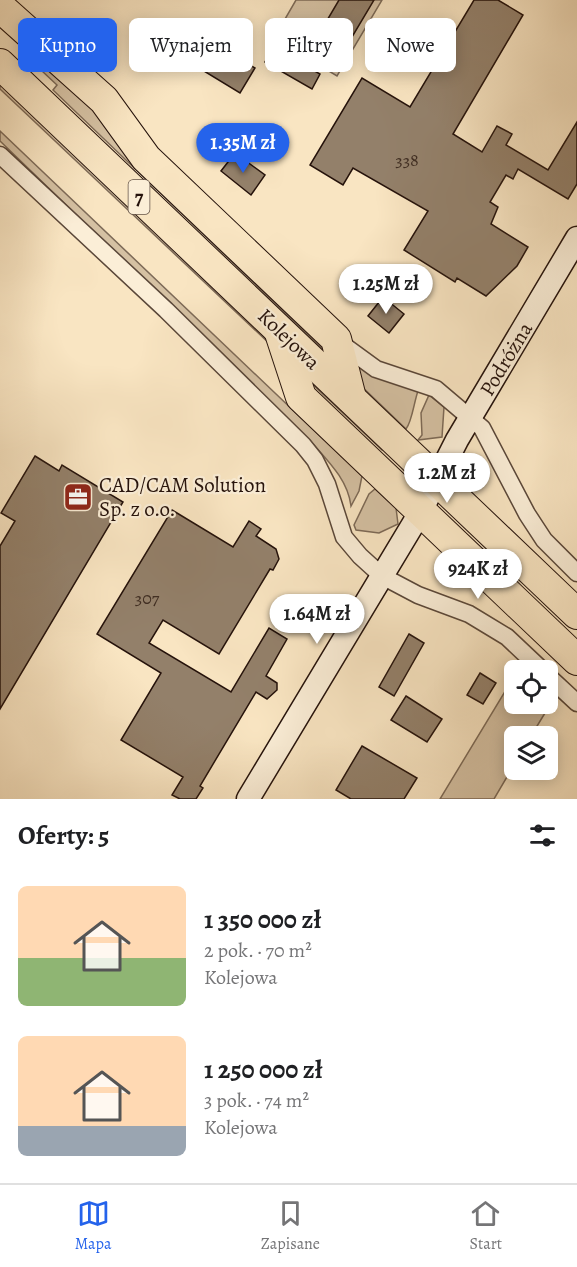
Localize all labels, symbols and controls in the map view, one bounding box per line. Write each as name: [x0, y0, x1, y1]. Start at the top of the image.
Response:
chip: Kupno: [18, 18, 117, 72]
chip: Wynajem: [129, 18, 253, 72]
chip: Filtry: [265, 18, 353, 72]
chip: Nowe: [365, 18, 456, 72]
pin: 1.35M zł: [181, 123, 305, 174]
text: 1.35M zł: [210, 129, 276, 156]
house number: 338: [395, 148, 419, 172]
road number: 7: [128, 180, 150, 214]
pin: 1.25M zł: [324, 264, 448, 315]
text: 1.25M zł: [353, 270, 419, 297]
street label: Kolejowa: [252, 302, 327, 376]
street label: Podróżna: [473, 317, 539, 401]
pin: 1.2M zł: [392, 453, 502, 504]
text: 1.2M zł: [418, 459, 476, 486]
place label: CAD/CAM Solution Sp. z o.o.: [99, 471, 266, 523]
office icon: CAD/CAM Solution Sp. z o.o.: [62, 481, 94, 513]
pin: 924K zł: [423, 549, 533, 600]
text: 924K zł: [448, 555, 508, 582]
house number: 307: [135, 586, 160, 610]
pin: 1.64M zł: [255, 594, 379, 645]
text: 1.64M zł: [284, 600, 350, 627]
map controls: [504, 660, 558, 780]
button: locate: [504, 660, 558, 714]
button: layers: [504, 726, 558, 780]
text: Oferty: 5: [18, 818, 109, 853]
icon: filters: [526, 819, 559, 852]
text: 1 350 000 zł: [204, 902, 321, 937]
icon: home: [66, 910, 138, 982]
text: 2 pok. · 70 m²: [204, 937, 312, 964]
text: Kolejowa: [204, 964, 278, 991]
text: 1 250 000 zł: [204, 1052, 323, 1087]
icon: home: [66, 1060, 138, 1132]
text: 3 pok. · 74 m²: [204, 1087, 309, 1114]
text: Kolejowa: [204, 1114, 278, 1141]
tab: Mapa: [75, 1197, 111, 1255]
tab: Zapisane: [261, 1197, 320, 1255]
tab: Start: [469, 1197, 502, 1255]

